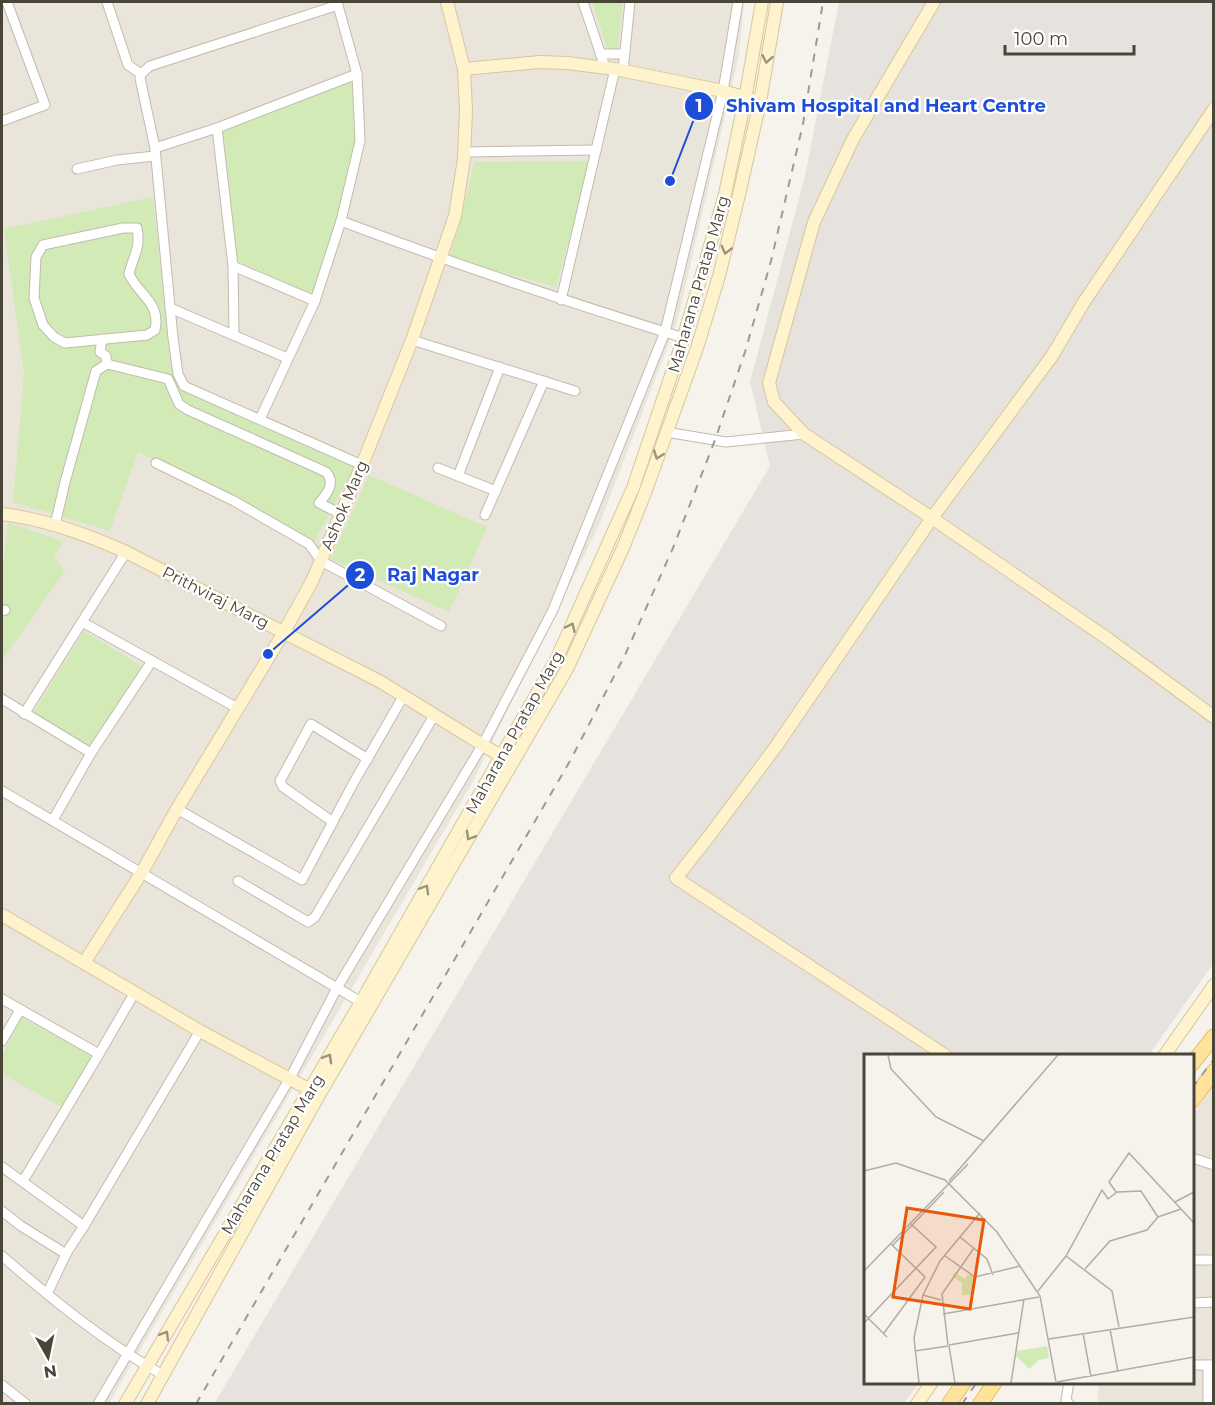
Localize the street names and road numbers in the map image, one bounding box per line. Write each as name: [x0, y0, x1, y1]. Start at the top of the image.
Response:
street label: Maharana Pratap Marg: [664, 193, 733, 375]
street label: Ashok Marg: [317, 457, 372, 553]
street label: Prithviraj Marg: [159, 562, 272, 633]
street label: Maharana Pratap Marg: [462, 647, 567, 817]
street label: Maharana Pratap Marg: [217, 1071, 328, 1238]

